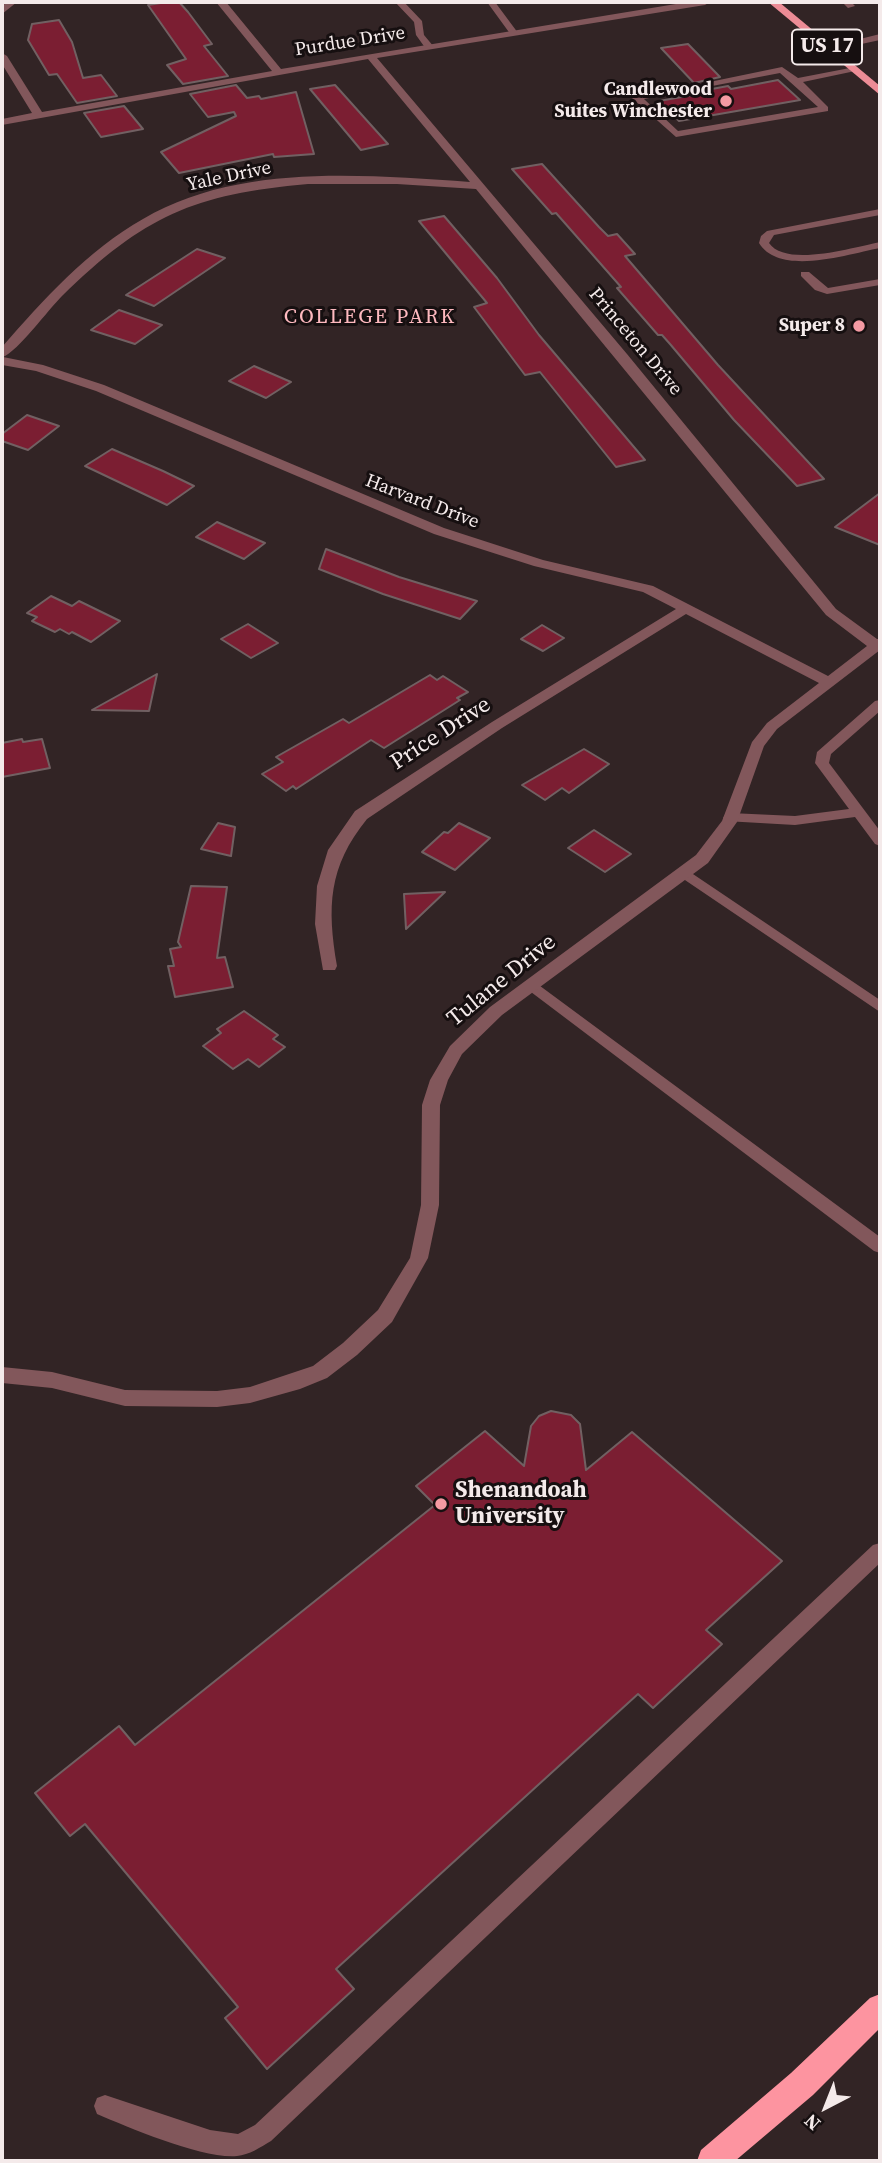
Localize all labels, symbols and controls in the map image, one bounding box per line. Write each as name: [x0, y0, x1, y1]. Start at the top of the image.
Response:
street label: Purdue Drive: [293, 22, 407, 62]
road number: US 17: [792, 30, 862, 64]
place label: Candlewood Suites Winchester: [554, 79, 712, 123]
marker: Candlewood Suites Winchester: [718, 93, 734, 109]
street label: Yale Drive: [185, 157, 273, 197]
street label: Princeton Drive: [583, 284, 687, 400]
district label: COLLEGE PARK: [285, 305, 455, 331]
place label: Super 8: [779, 315, 845, 337]
marker: Super 8: [851, 318, 867, 334]
street label: Harvard Drive: [362, 470, 482, 534]
street label: Price Drive: [386, 691, 496, 777]
street label: Tulane Drive: [442, 929, 562, 1033]
place label: Shenandoah University: [455, 1477, 587, 1531]
marker: Shenandoah University: [433, 1496, 449, 1512]
north arrow: [791, 2072, 861, 2142]
text: N: [798, 2108, 826, 2137]

